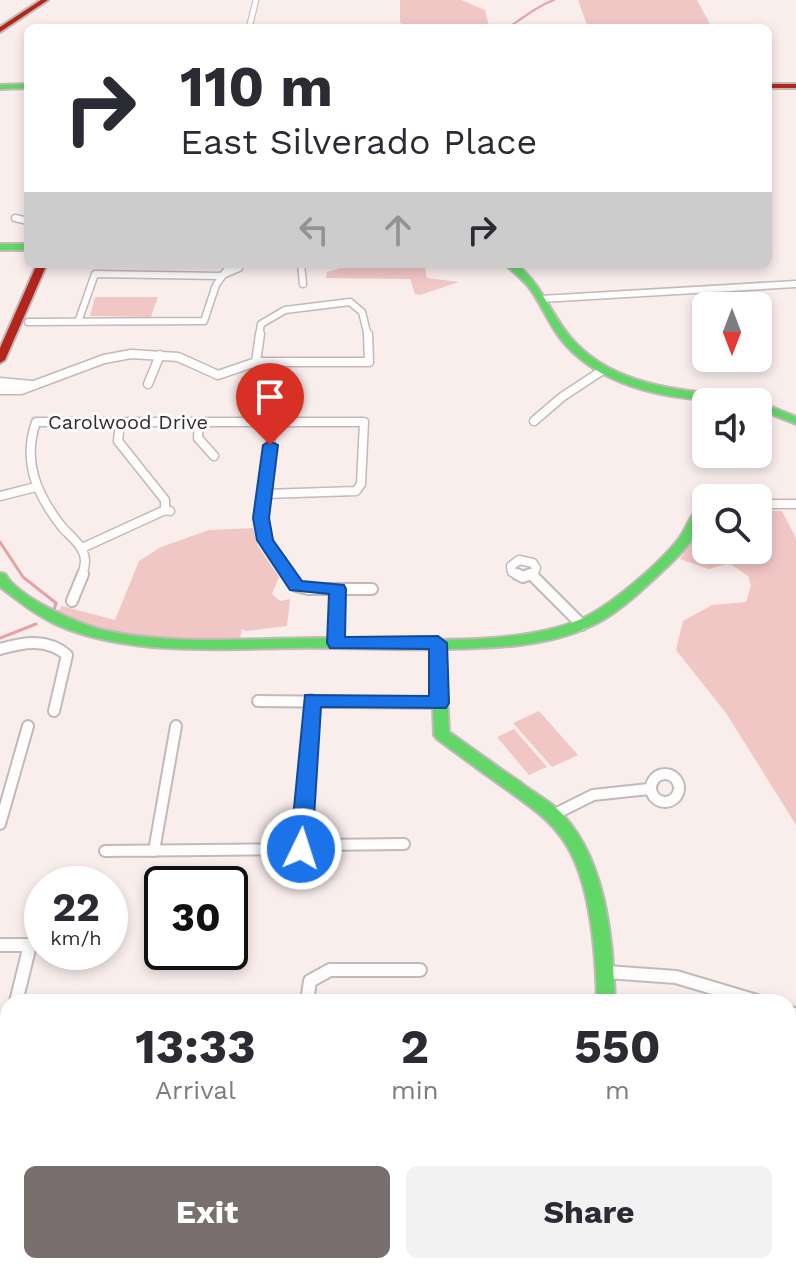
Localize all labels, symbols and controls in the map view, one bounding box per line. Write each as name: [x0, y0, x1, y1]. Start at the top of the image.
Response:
text: 110 m: [180, 54, 333, 120]
icon: right: [48, 56, 152, 160]
text: East Silverado Place: [180, 121, 537, 163]
icon: left: [292, 208, 336, 252]
icon: ahead: [376, 208, 420, 252]
icon: right: [460, 208, 504, 252]
north arrow: [692, 292, 772, 372]
map controls: [692, 292, 772, 564]
pin: [236, 363, 304, 445]
icon: arrive: [248, 375, 292, 419]
button: sound: [692, 388, 772, 468]
street label: Carolwood Drive: [48, 410, 208, 434]
button: search: [692, 484, 772, 564]
position arrow: [259, 807, 343, 891]
speed limit sign: 30: [144, 866, 248, 970]
text: 22: [52, 884, 100, 931]
text: km/h: [50, 926, 102, 950]
text: 13:33: [135, 1018, 256, 1075]
text: 2: [401, 1018, 429, 1075]
text: 550: [574, 1018, 661, 1075]
text: Arrival: [155, 1075, 236, 1105]
text: min: [391, 1075, 439, 1105]
text: m: [605, 1075, 630, 1105]
button: Exit: [24, 1166, 390, 1258]
button: Share: [406, 1166, 772, 1258]

